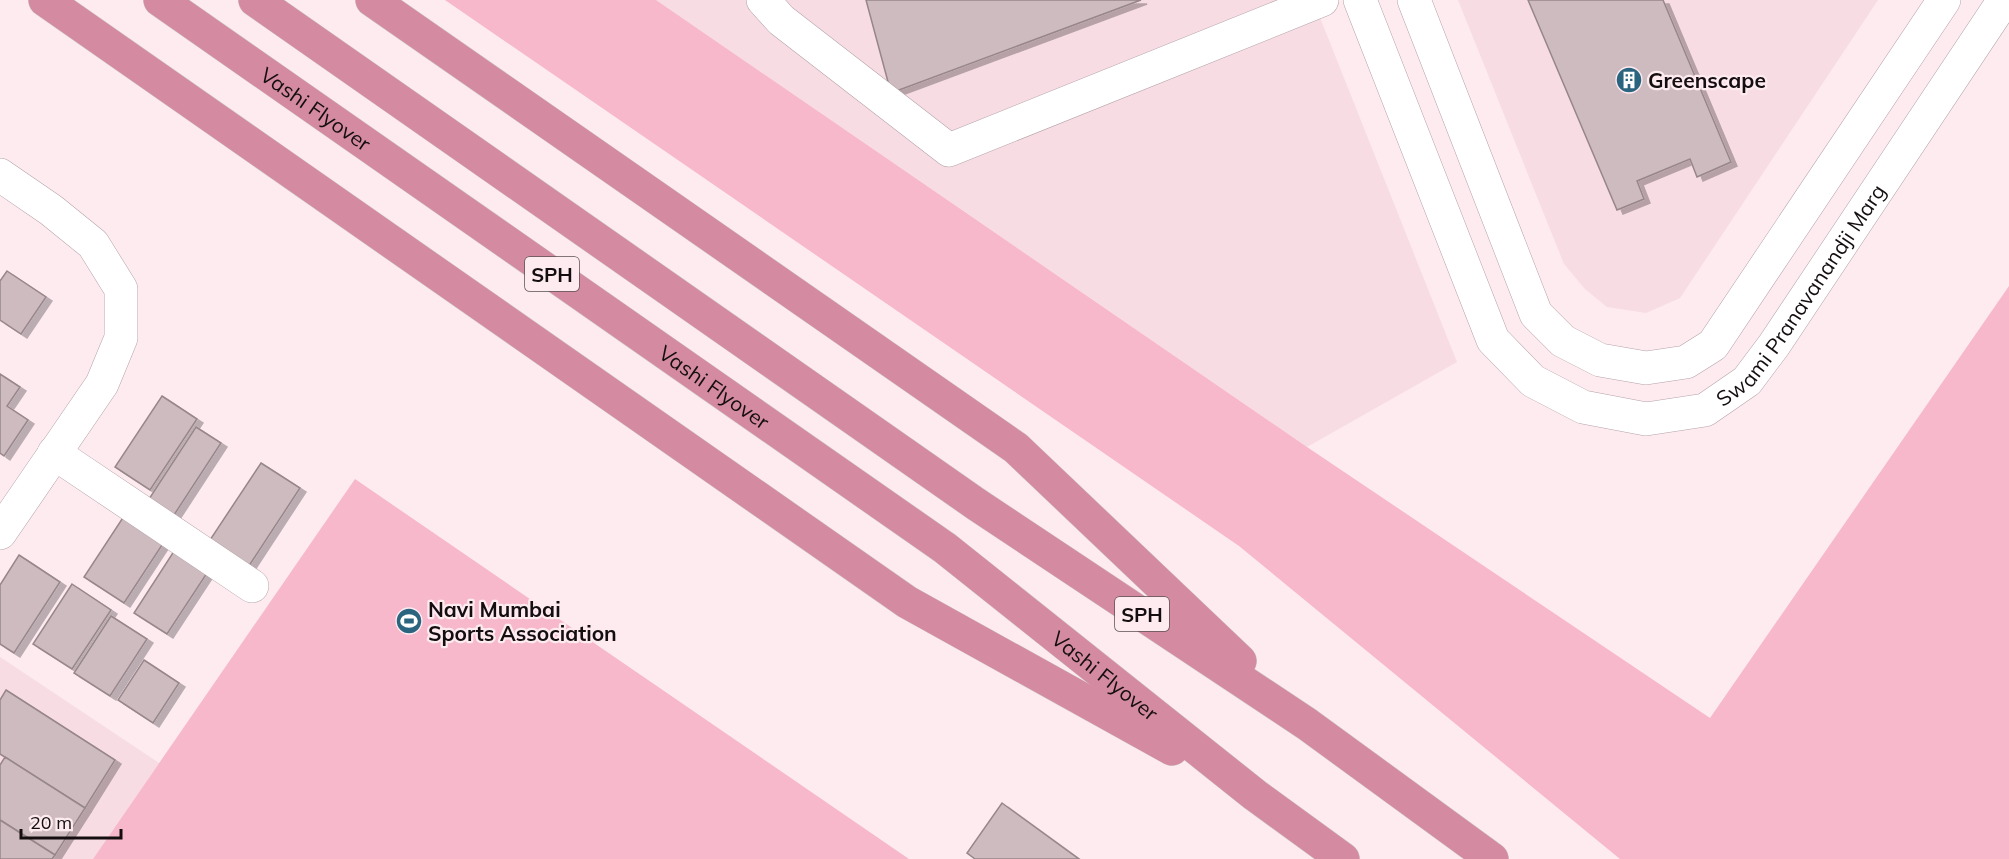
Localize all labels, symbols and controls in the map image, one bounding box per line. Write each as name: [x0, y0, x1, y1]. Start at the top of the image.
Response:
street label: Vashi Flyover: [255, 61, 376, 157]
building icon: Greenscape: [1614, 65, 1644, 95]
place label: Greenscape: [1648, 67, 1766, 93]
street label: Swami Pranavanandji Marg: [1711, 179, 1891, 412]
road number: SPH: [525, 257, 579, 291]
street label: Vashi Flyover: [654, 339, 775, 435]
place label: Navi Mumbai Sports Association: [428, 596, 617, 646]
road number: SPH: [1115, 597, 1169, 631]
sports icon: Navi Mumbai Sports Association: [394, 606, 424, 636]
street label: Vashi Flyover: [1046, 625, 1164, 726]
scale bar: [21, 802, 122, 840]
text: 20 m: [30, 811, 72, 834]

